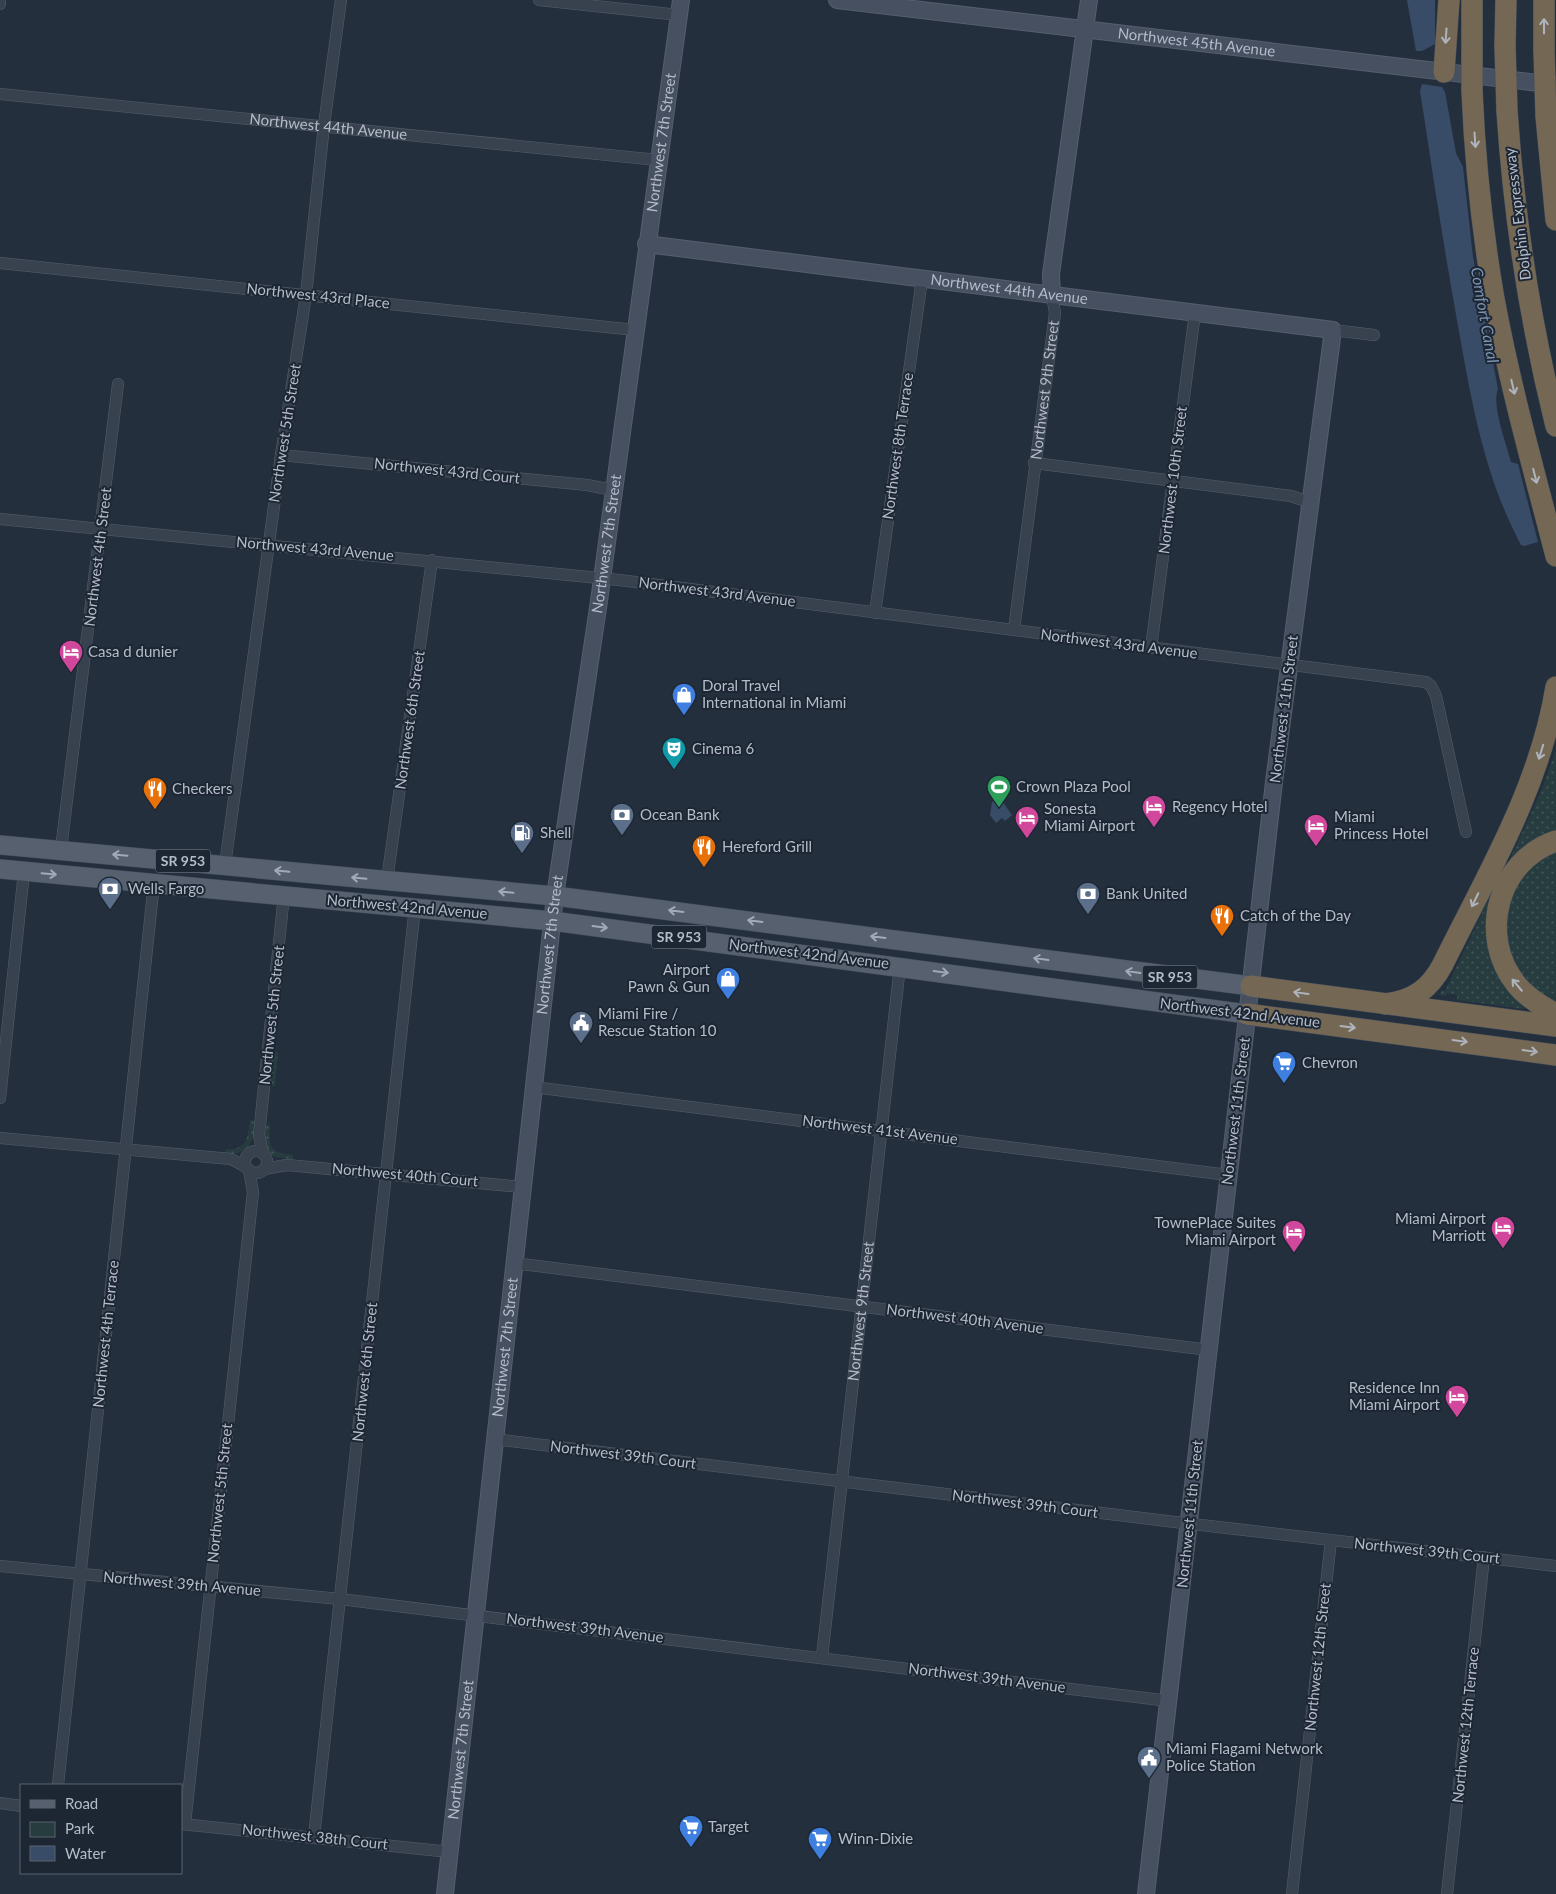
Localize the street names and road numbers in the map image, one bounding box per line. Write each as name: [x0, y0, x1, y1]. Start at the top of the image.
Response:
street label: Northwest 45th Avenue: [1117, 23, 1276, 60]
street label: Northwest 7th Street: [642, 71, 679, 213]
street label: Northwest 44th Avenue: [249, 109, 408, 143]
street label: Dolphin Expressway: [1500, 147, 1534, 281]
street label: Northwest 44th Avenue: [930, 270, 1089, 307]
street label: Northwest 43rd Place: [246, 279, 391, 311]
street label: Northwest 9th Street: [1026, 319, 1062, 461]
street label: Northwest 5th Street: [264, 362, 304, 503]
street label: Northwest 8th Terrace: [878, 371, 916, 520]
street label: Northwest 10th Street: [1154, 404, 1190, 555]
street label: Northwest 43rd Court: [373, 453, 522, 487]
street label: Northwest 7th Street: [587, 472, 624, 614]
street label: Northwest 4th Street: [80, 486, 115, 627]
street label: Northwest 43rd Avenue: [236, 532, 395, 564]
street label: Northwest 43rd Avenue: [638, 572, 797, 610]
street label: Northwest 43rd Avenue: [1040, 624, 1199, 662]
street label: Northwest 11th Street: [1265, 633, 1301, 784]
street label: Northwest 6th Street: [390, 649, 428, 790]
road number: SR 953: [156, 849, 210, 872]
street label: Northwest 7th Street: [532, 873, 566, 1015]
street label: Northwest 42nd Avenue: [326, 890, 488, 922]
road number: SR 953: [652, 926, 706, 949]
street label: Northwest 42nd Avenue: [728, 934, 890, 972]
street label: Northwest 5th Street: [255, 944, 287, 1085]
road number: SR 953: [1142, 966, 1198, 989]
street label: Northwest 42nd Avenue: [1159, 993, 1321, 1031]
street label: Northwest 11th Street: [1217, 1035, 1253, 1186]
street label: Northwest 41st Avenue: [801, 1111, 959, 1147]
street label: Northwest 40th Court: [331, 1159, 480, 1189]
street label: Northwest 9th Street: [843, 1240, 877, 1382]
street label: Northwest 4th Terrace: [88, 1259, 122, 1409]
street label: Northwest 7th Street: [488, 1276, 521, 1418]
street label: Northwest 40th Avenue: [885, 1299, 1045, 1337]
street label: Northwest 6th Street: [348, 1301, 380, 1442]
street label: Northwest 5th Street: [203, 1422, 235, 1563]
street label: Northwest 39th Court: [549, 1436, 698, 1472]
street label: Northwest 11th Street: [1172, 1438, 1206, 1589]
street label: Northwest 39th Court: [951, 1485, 1100, 1521]
street label: Northwest 39th Court: [1353, 1533, 1502, 1567]
street label: Northwest 39th Avenue: [102, 1567, 262, 1599]
street label: Northwest 12th Street: [1300, 1581, 1334, 1732]
street label: Northwest 39th Avenue: [505, 1608, 665, 1646]
street label: Northwest 12th Terrace: [1448, 1646, 1482, 1804]
street label: Northwest 39th Avenue: [907, 1658, 1067, 1696]
street label: Northwest 7th Street: [443, 1679, 477, 1820]
street label: Northwest 38th Court: [241, 1819, 390, 1853]

